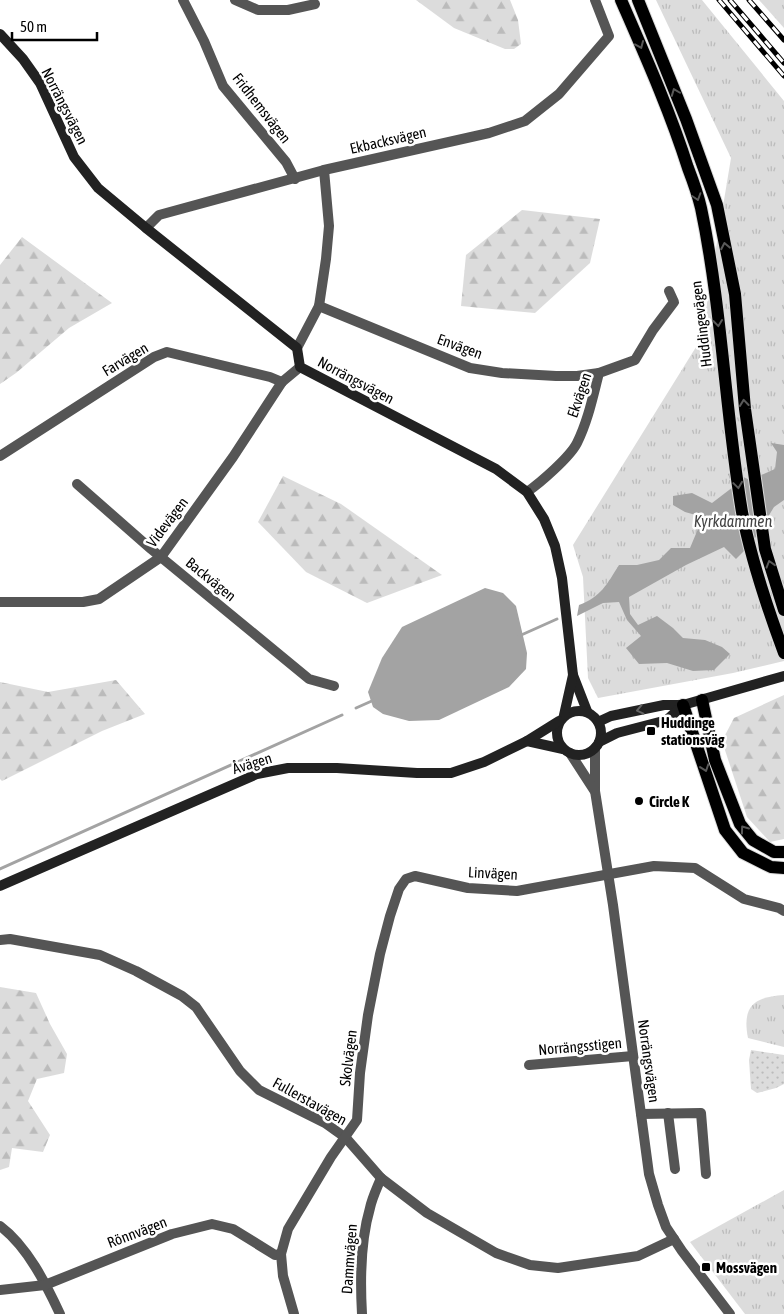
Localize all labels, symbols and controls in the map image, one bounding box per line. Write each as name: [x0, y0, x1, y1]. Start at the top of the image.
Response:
scale bar: [12, 10, 98, 42]
text: 50 m: [20, 18, 47, 35]
one-way arrow: [634, 40, 644, 49]
street label: Norrängsvägen: [38, 65, 92, 147]
street label: Fridhemsvägen: [229, 70, 295, 146]
one-way arrow: [671, 88, 682, 97]
street label: Ekbacksvägen: [348, 123, 428, 157]
one-way arrow: [692, 192, 702, 200]
one-way arrow: [721, 242, 731, 251]
street label: Huddingevägen: [687, 280, 715, 368]
one-way arrow: [712, 320, 723, 328]
street label: Envägen: [435, 330, 485, 362]
street label: Farvägen: [99, 339, 151, 379]
street label: Norrängsvägen: [315, 353, 397, 407]
street label: Ekvägen: [563, 370, 595, 420]
one-way arrow: [739, 399, 750, 407]
one-way arrow: [733, 480, 743, 489]
street label: Videvägen: [143, 494, 191, 550]
water label: Kyrkdammen: [694, 512, 772, 531]
street label: Backvägen: [183, 554, 239, 604]
one-way arrow: [765, 560, 775, 568]
one-way arrow: [635, 704, 644, 715]
place label: Huddinge stationsväg: [661, 714, 725, 748]
marker: Huddinge stationsväg: [645, 725, 657, 737]
street label: Åvägen: [230, 749, 274, 777]
one-way arrow: [699, 763, 709, 771]
place label: Circle K: [649, 793, 690, 810]
marker: Circle K: [633, 795, 645, 807]
one-way arrow: [741, 825, 750, 835]
street label: Linvägen: [468, 863, 518, 883]
street label: Norrängsvägen: [635, 1018, 663, 1104]
street label: Skolvägen: [336, 1029, 360, 1087]
street label: Norrängsstigen: [538, 1034, 622, 1058]
street label: Fullerstavägen: [270, 1074, 350, 1128]
street label: Rönnvägen: [105, 1213, 169, 1251]
street label: Dammvägen: [338, 1223, 360, 1295]
place label: Mossvägen: [716, 1259, 777, 1276]
marker: Mossvägen: [700, 1261, 712, 1273]

